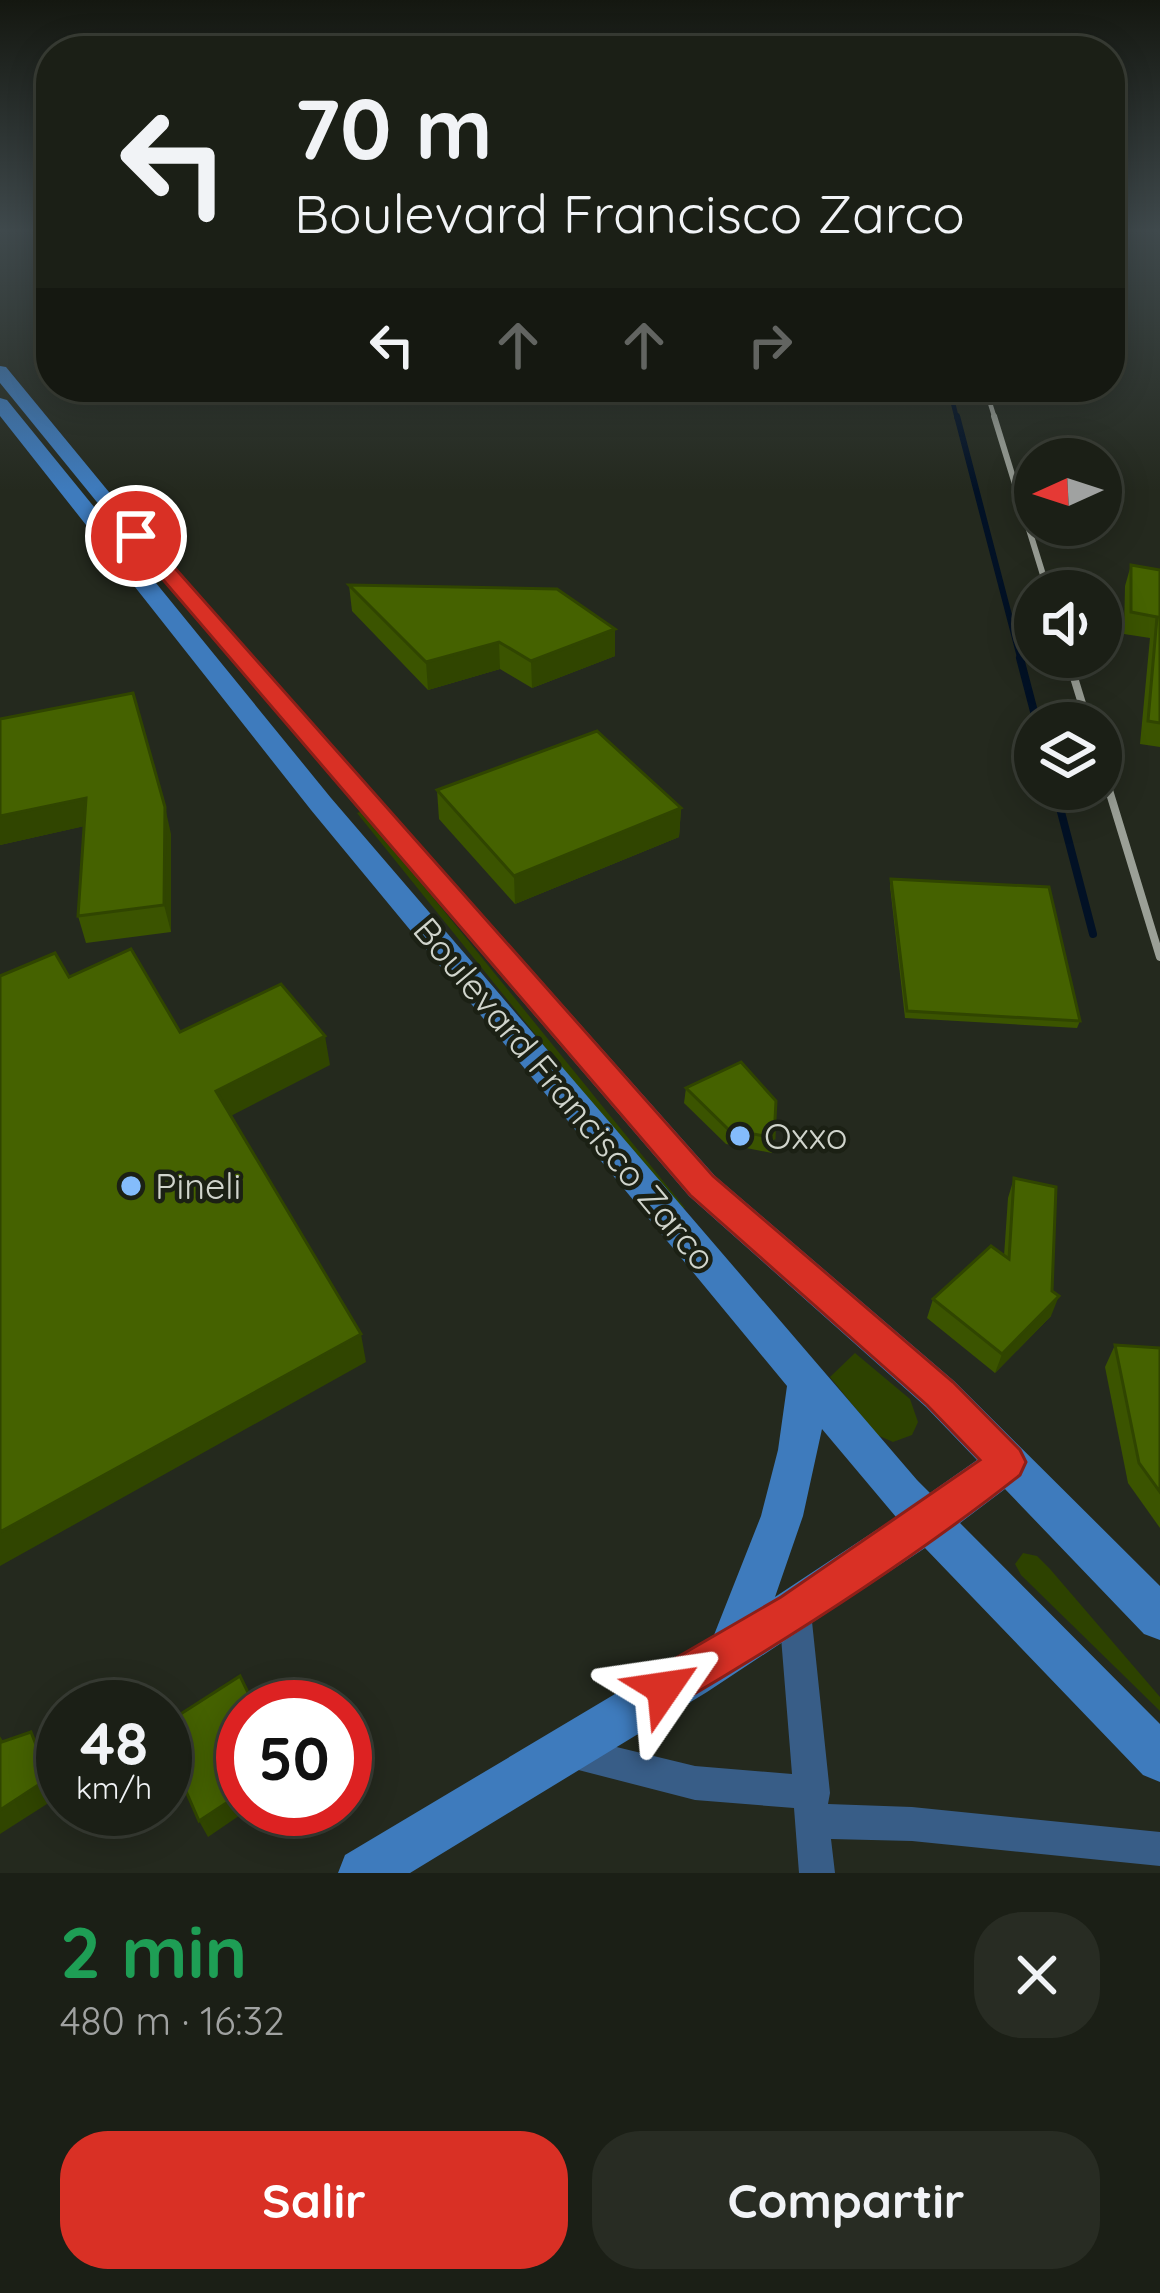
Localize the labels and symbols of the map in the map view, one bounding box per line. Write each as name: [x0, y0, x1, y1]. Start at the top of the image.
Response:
north arrow: [1014, 438, 1122, 546]
pin: [85, 485, 187, 587]
street label: Boulevard Francisco Zarco: [404, 908, 726, 1279]
place label: Oxxo: [764, 1113, 847, 1158]
marker: Oxxo: [727, 1123, 753, 1149]
place label: Pineli: [155, 1163, 241, 1208]
marker: Pineli: [118, 1173, 144, 1199]
position arrow: [601, 1625, 727, 1751]
speed limit sign: 50: [216, 1680, 372, 1836]

